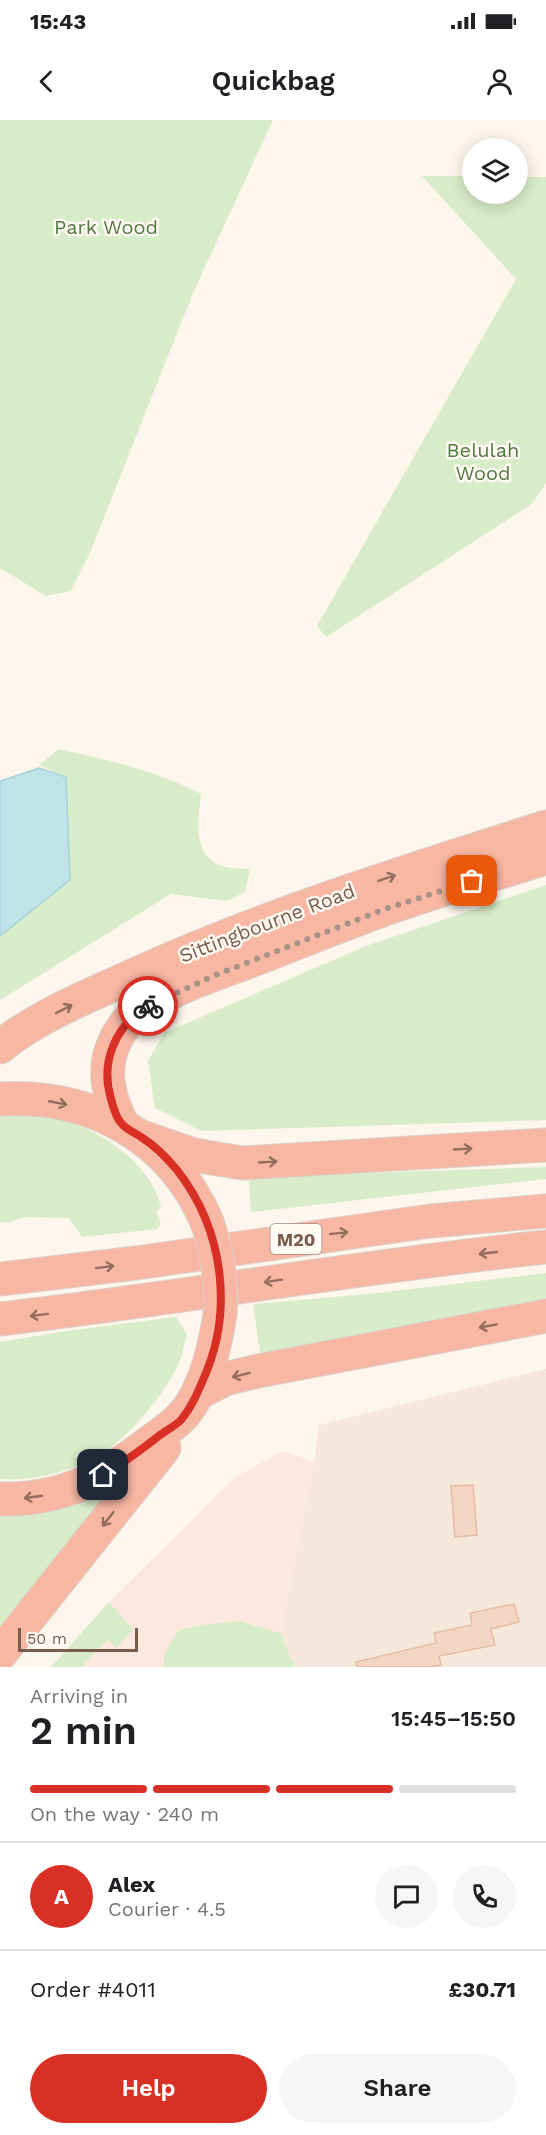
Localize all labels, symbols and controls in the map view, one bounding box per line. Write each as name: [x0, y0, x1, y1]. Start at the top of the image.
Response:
text: 15:43: [30, 9, 86, 34]
icon: back: [30, 65, 63, 98]
text: Quickbag: [211, 65, 335, 97]
icon: person: [483, 65, 516, 98]
map controls: [462, 138, 528, 204]
button: layers: [462, 138, 528, 204]
park label: Park Wood: [54, 215, 158, 239]
park label: Belulah Wood: [447, 438, 519, 485]
pin: [446, 855, 497, 906]
icon: bag: [455, 864, 488, 897]
one-way arrow: [377, 872, 396, 883]
street label: Sittingbourne Road: [176, 878, 358, 968]
courier: [118, 976, 178, 1036]
icon: bike: [132, 990, 165, 1023]
one-way arrow: [55, 1003, 72, 1015]
one-way arrow: [48, 1098, 67, 1109]
one-way arrow: [452, 1143, 472, 1154]
one-way arrow: [258, 1156, 278, 1167]
road number: M20: [270, 1224, 322, 1254]
one-way arrow: [329, 1227, 349, 1238]
one-way arrow: [478, 1248, 498, 1259]
one-way arrow: [94, 1261, 114, 1272]
one-way arrow: [264, 1276, 284, 1287]
one-way arrow: [29, 1309, 49, 1320]
one-way arrow: [479, 1321, 499, 1332]
one-way arrow: [232, 1369, 251, 1381]
pin: [77, 1449, 128, 1500]
icon: home: [86, 1458, 119, 1491]
one-way arrow: [23, 1492, 43, 1503]
one-way arrow: [102, 1511, 115, 1527]
scale bar: [18, 1625, 138, 1652]
text: 50 m: [27, 1629, 67, 1648]
text: Arriving in: [30, 1684, 128, 1708]
text: 15:45–15:50: [391, 1706, 516, 1731]
text: 2 min: [30, 1708, 137, 1753]
text: On the way · 240 m: [30, 1802, 219, 1826]
button: chat: [375, 1865, 438, 1928]
button: phone: [453, 1865, 516, 1928]
text: Alex: [108, 1872, 155, 1897]
text: A: [54, 1884, 69, 1909]
text: Courier · 4.5: [108, 1897, 226, 1921]
text: Order #4011: [30, 1977, 156, 2002]
text: £30.71: [449, 1977, 516, 2002]
button: Help: [30, 2054, 267, 2123]
button: Share: [279, 2054, 516, 2123]

